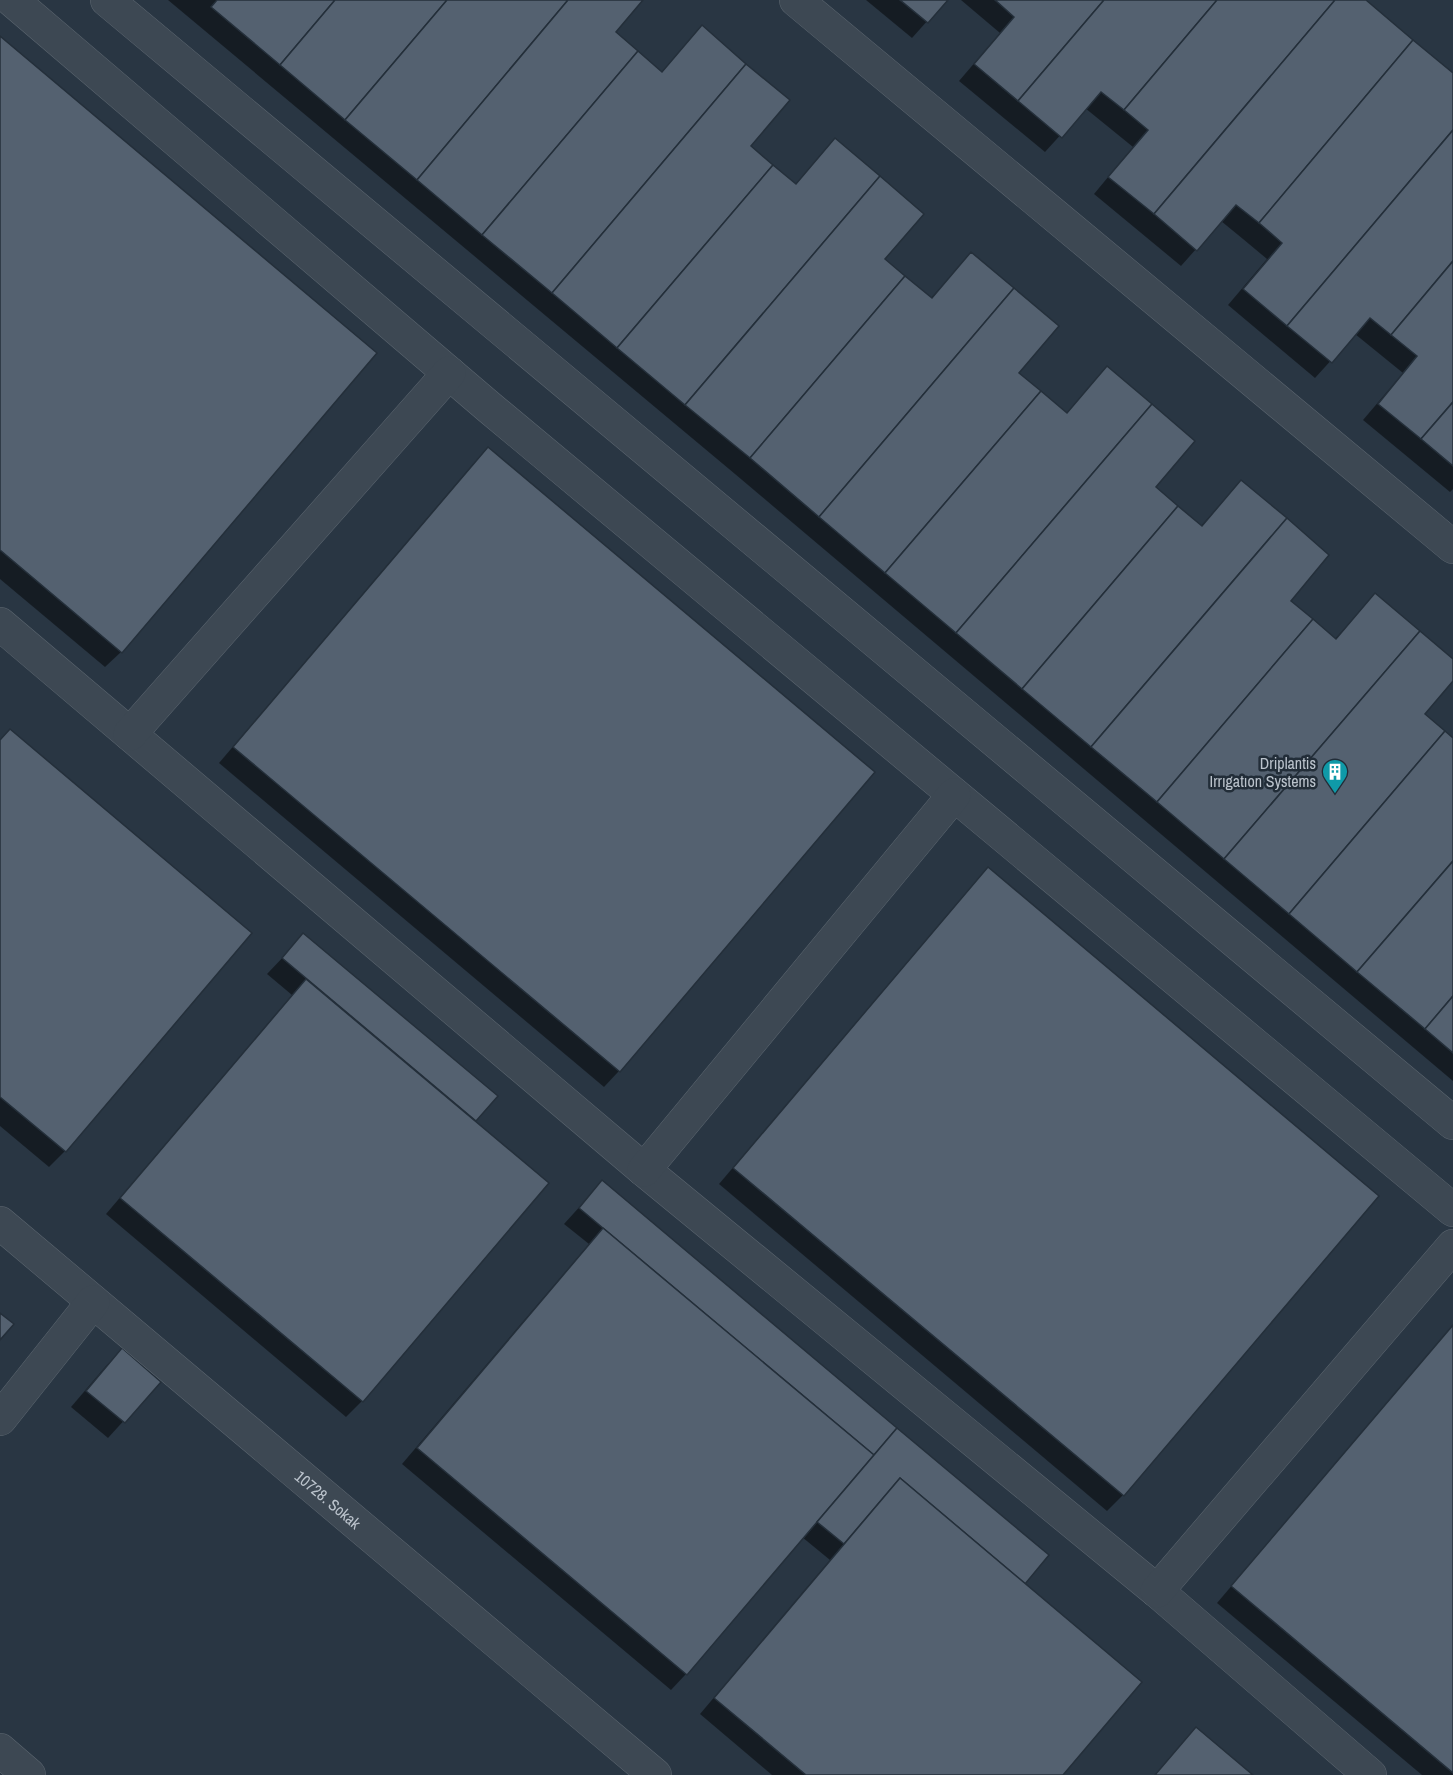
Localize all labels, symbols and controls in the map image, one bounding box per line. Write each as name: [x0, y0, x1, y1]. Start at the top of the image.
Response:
place label: Driplantis Irrıgatıon Systems: [1210, 752, 1316, 792]
building icon: Driplantis Irrıgatıon Systems: [1320, 757, 1350, 795]
street label: 10728. Sokak: [290, 1465, 366, 1534]

